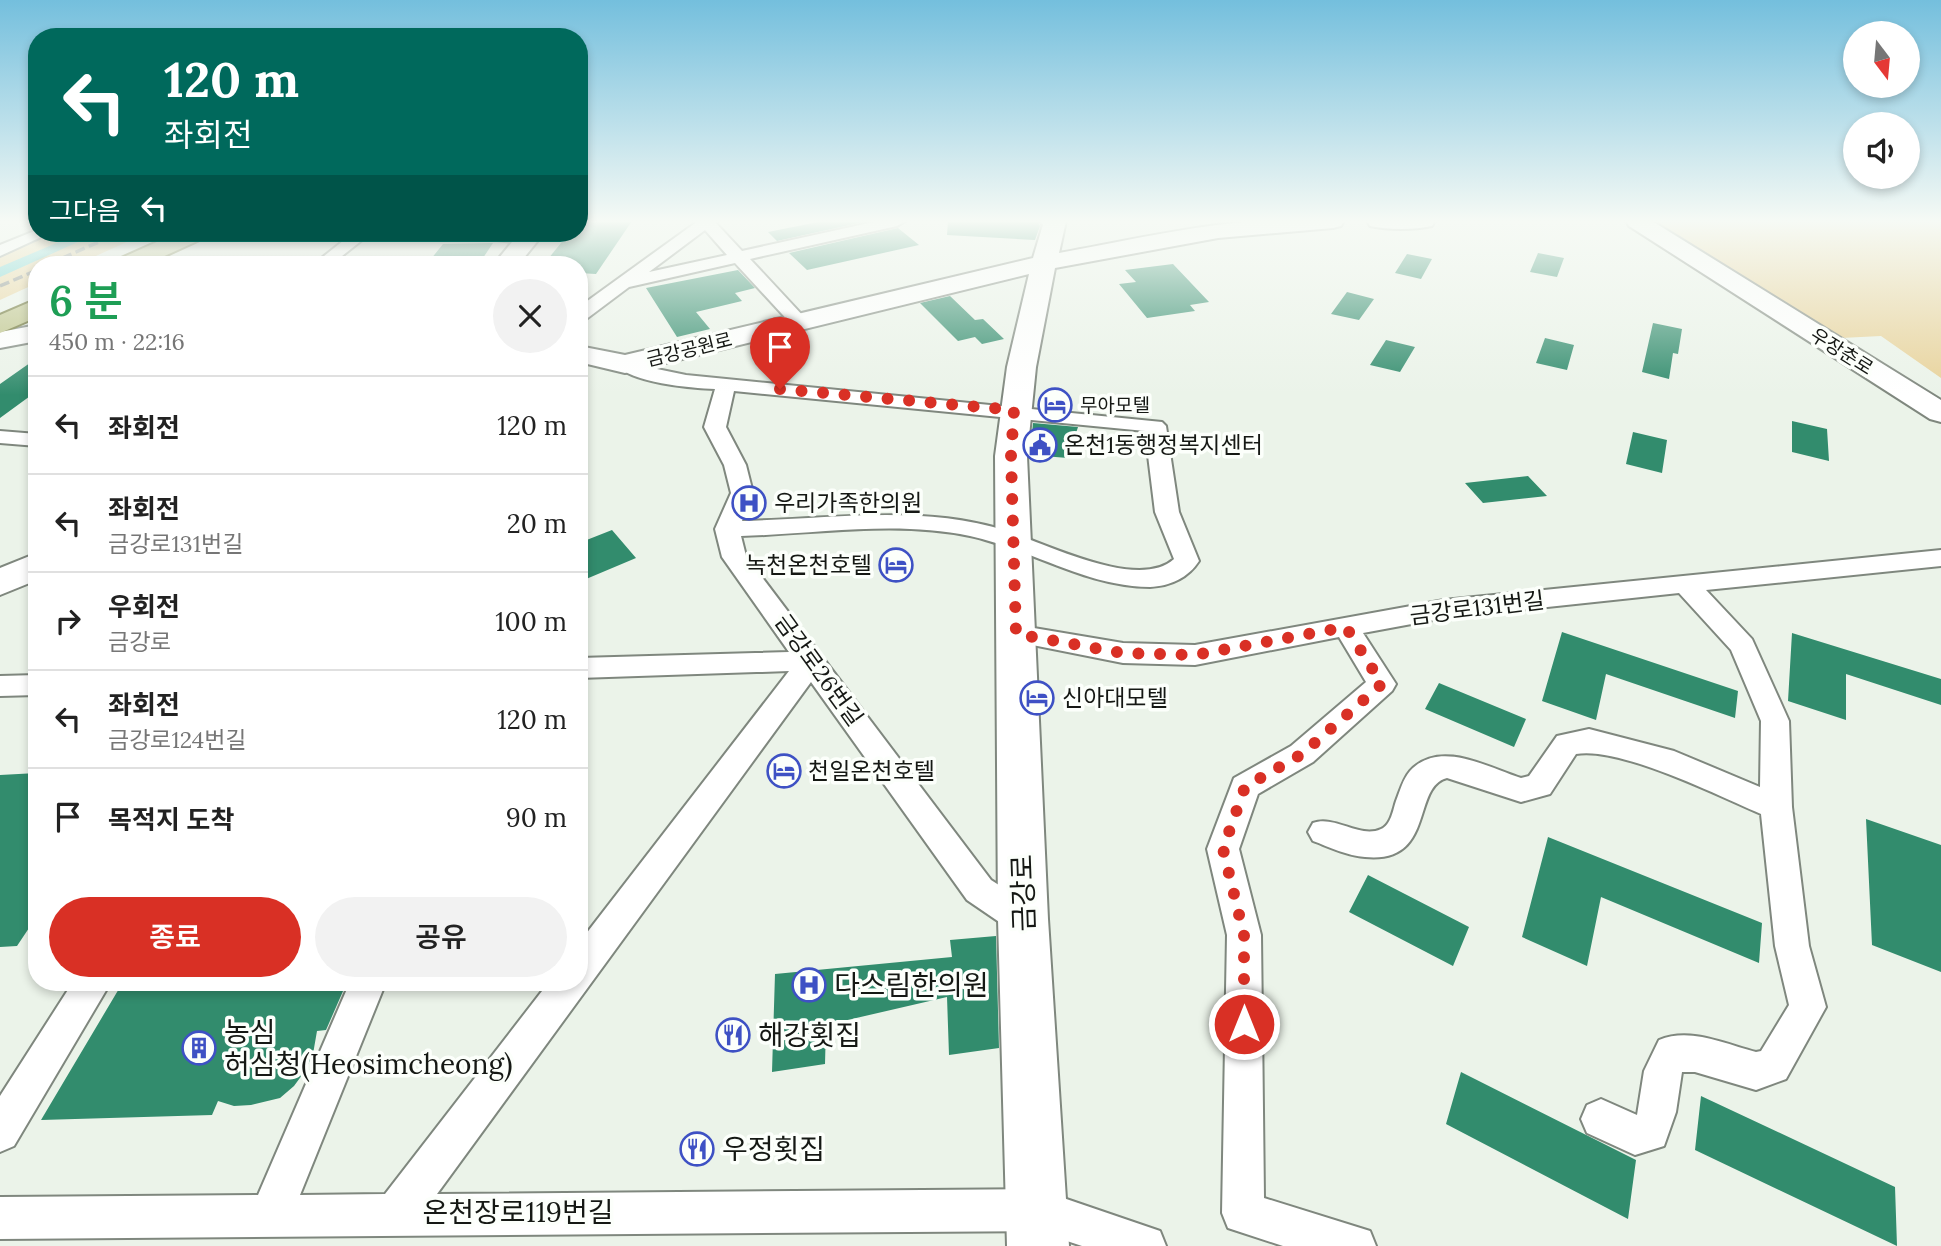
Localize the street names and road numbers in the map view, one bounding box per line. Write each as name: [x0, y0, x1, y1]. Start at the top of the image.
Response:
street label: 우장춘로: [1806, 322, 1878, 380]
street label: 금강공원로: [644, 327, 734, 371]
street label: 금강로131번길: [1408, 585, 1546, 630]
street label: 금강로26번길: [769, 608, 870, 731]
street label: 금강로: [1004, 854, 1042, 932]
street label: 온천장로119번길: [422, 1194, 614, 1230]

